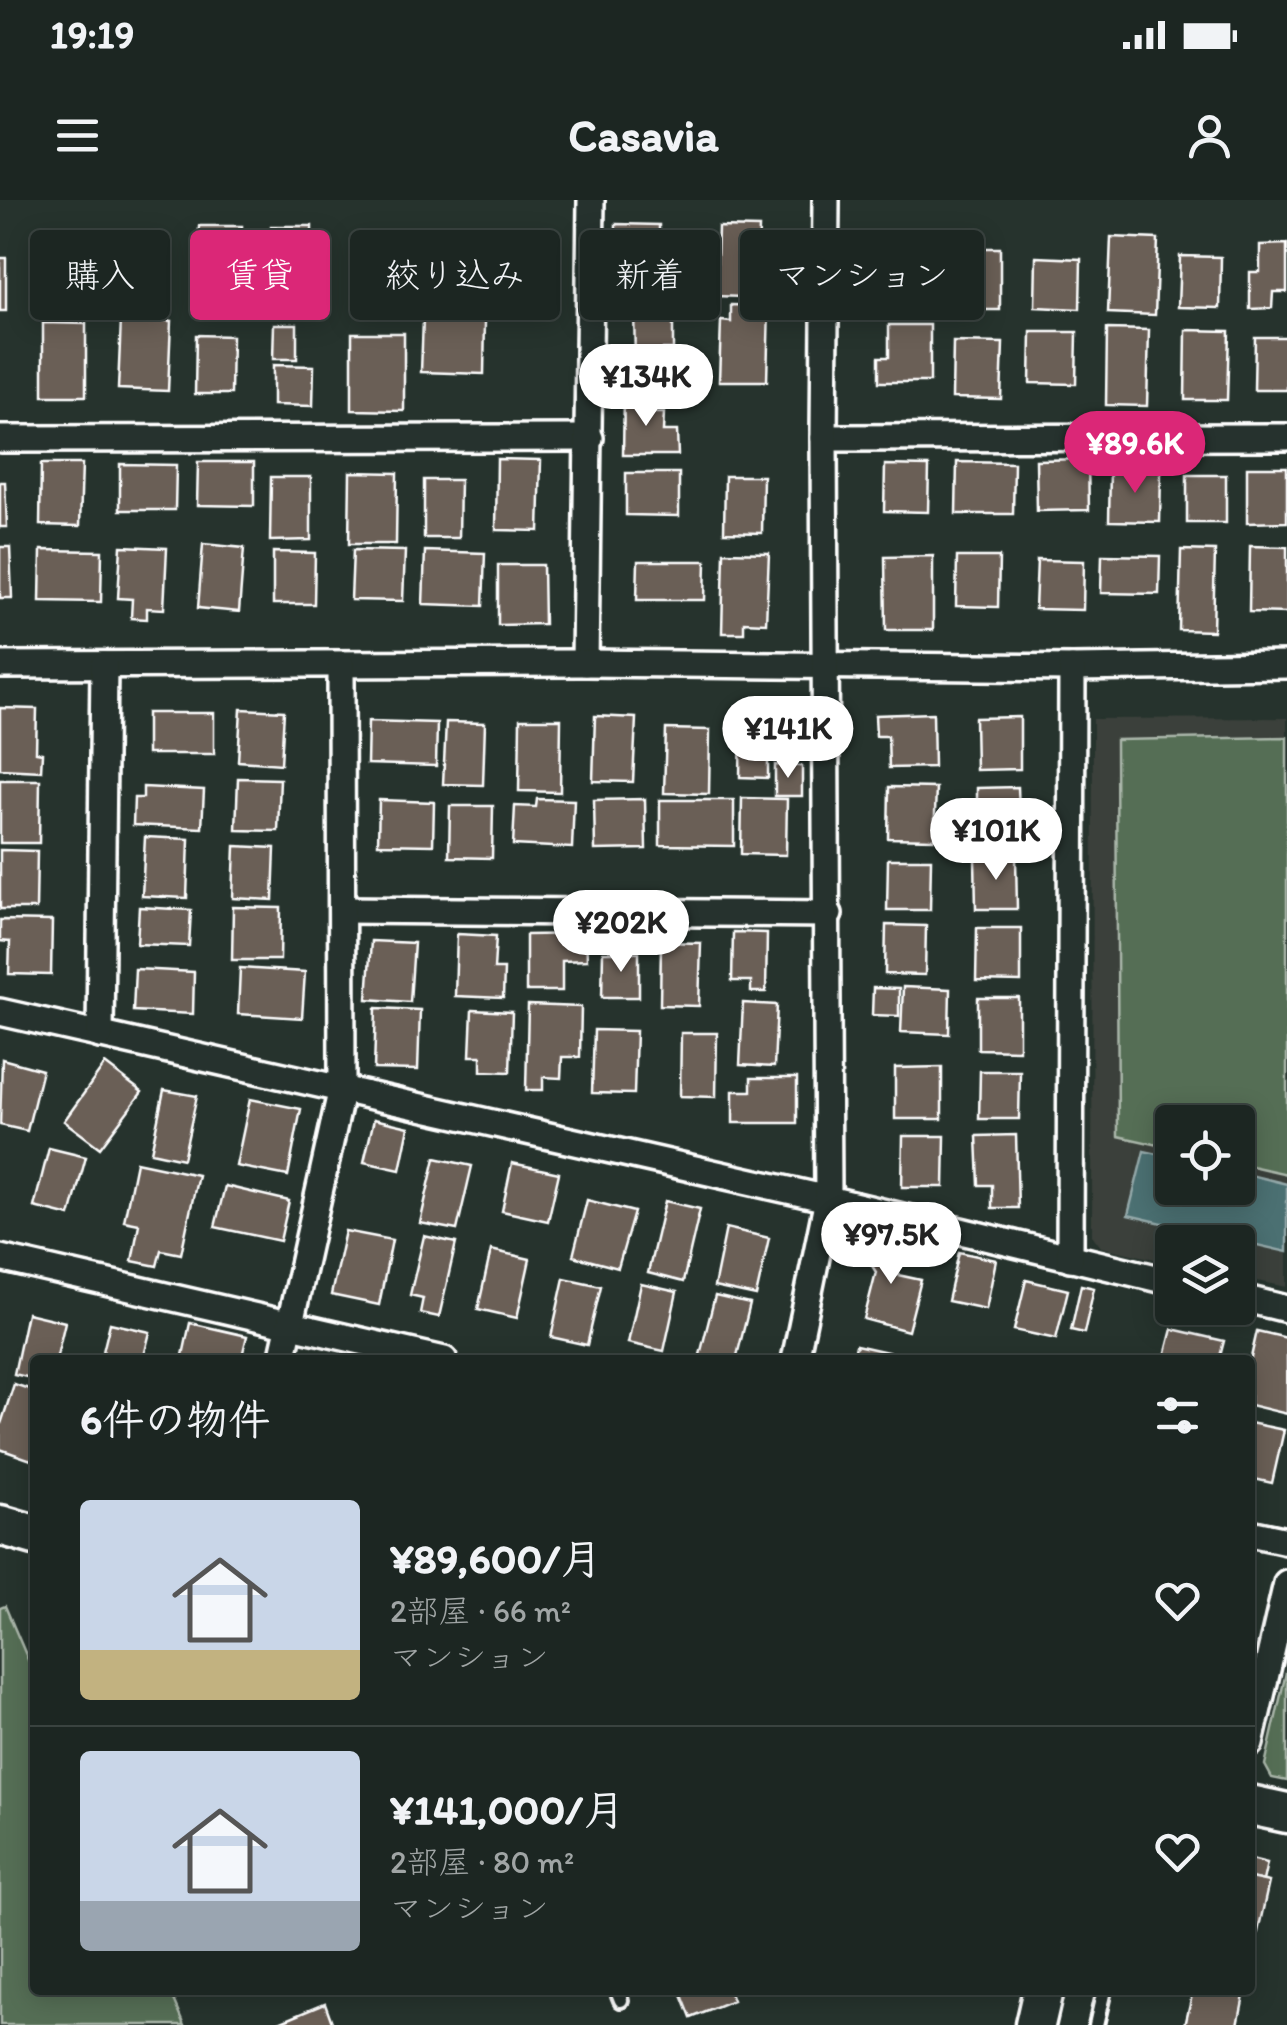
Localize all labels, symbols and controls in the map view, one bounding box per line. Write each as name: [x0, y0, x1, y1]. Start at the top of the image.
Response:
text: 19:19: [50, 12, 134, 58]
icon: menu: [50, 108, 105, 163]
text: Casavia: [568, 108, 719, 162]
icon: person: [1182, 108, 1237, 163]
chip: 購入: [30, 230, 170, 320]
chip: 賃貸: [190, 230, 330, 320]
chip: 絞り込み: [350, 230, 560, 320]
chip: 新着: [580, 230, 720, 320]
chip: マンション: [740, 230, 984, 320]
pin: ¥134K: [576, 344, 716, 429]
text: ¥134K: [601, 357, 691, 395]
pin: ¥89.6K: [1054, 411, 1216, 496]
text: ¥89.6K: [1086, 424, 1184, 462]
pin: ¥141K: [718, 696, 858, 781]
text: ¥141K: [744, 709, 832, 747]
pin: ¥101K: [926, 798, 1066, 883]
text: ¥101K: [952, 811, 1040, 849]
pin: ¥202K: [551, 890, 691, 975]
text: ¥202K: [575, 903, 667, 941]
map controls: [1155, 1105, 1255, 1325]
button: locate: [1155, 1105, 1255, 1205]
pin: ¥97.5K: [810, 1202, 972, 1287]
text: ¥97.5K: [843, 1215, 939, 1253]
button: layers: [1155, 1225, 1255, 1325]
icon: filters: [1150, 1388, 1205, 1443]
text: 6件の物件: [80, 1394, 270, 1445]
text: ¥89,600/月: [390, 1533, 602, 1584]
icon: home: [160, 1540, 280, 1660]
icon: heart: [1150, 1573, 1205, 1628]
text: 2部屋 · 66 m²: [390, 1592, 571, 1630]
text: マンション: [390, 1638, 549, 1676]
text: ¥141,000/月: [390, 1784, 625, 1835]
icon: home: [160, 1791, 280, 1911]
icon: heart: [1150, 1824, 1205, 1879]
text: 2部屋 · 80 m²: [390, 1843, 574, 1881]
text: マンション: [390, 1889, 549, 1927]

